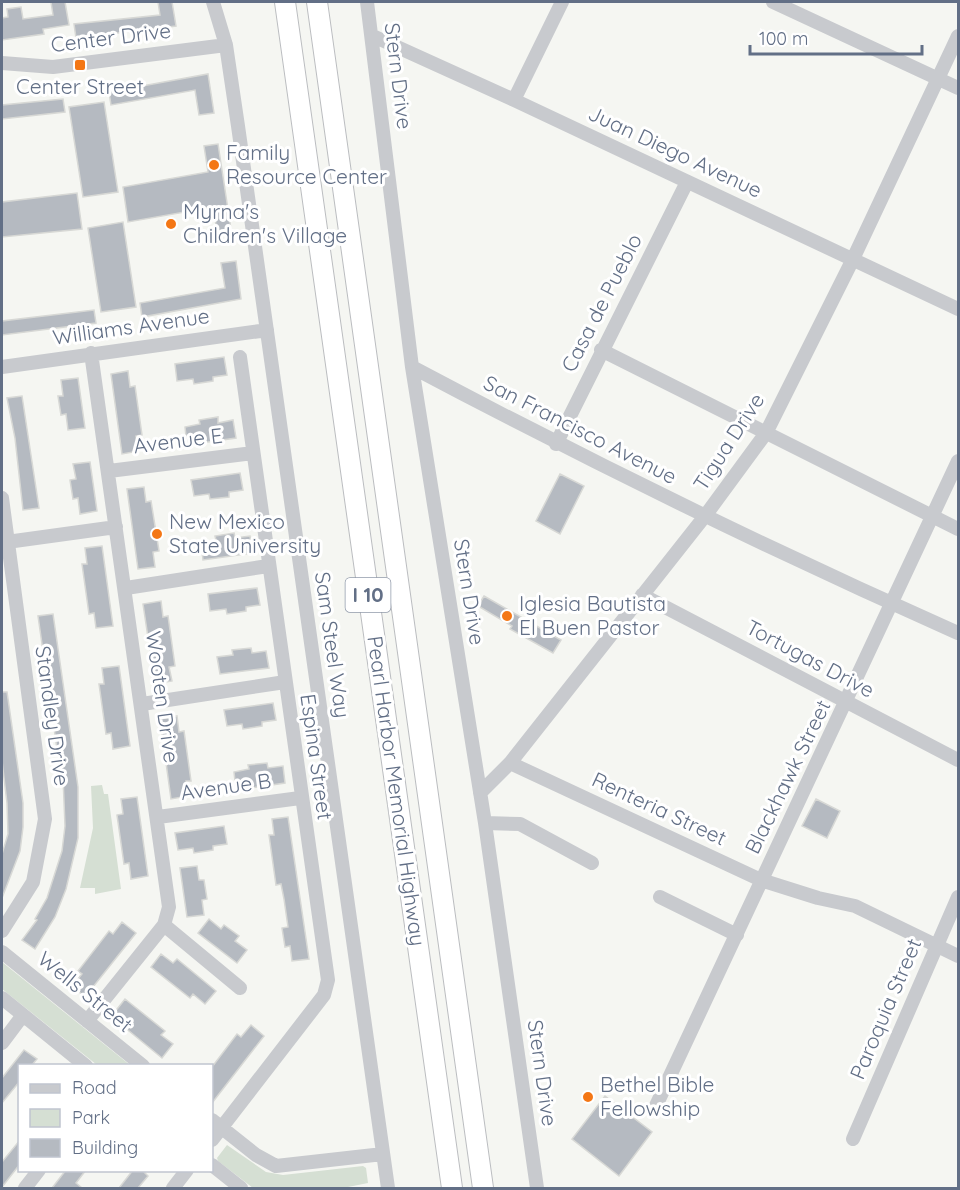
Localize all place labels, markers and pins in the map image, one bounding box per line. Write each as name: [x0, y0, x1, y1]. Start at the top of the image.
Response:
marker: Center Street: [73, 58, 87, 72]
place label: Center Street: [16, 73, 144, 99]
place label: Family Resource Center: [226, 139, 387, 189]
marker: Family Resource Center: [207, 158, 221, 172]
place label: Myrna's Children's Village: [183, 198, 347, 248]
marker: Myrna's Children's Village: [164, 217, 178, 231]
place label: New Mexico State University: [169, 508, 321, 558]
marker: New Mexico State University: [150, 527, 164, 541]
place label: Iglesia Bautista El Buen Pastor: [519, 590, 666, 640]
marker: Iglesia Bautista El Buen Pastor: [500, 609, 514, 623]
place label: Bethel Bible Fellowship: [600, 1071, 714, 1121]
marker: Bethel Bible Fellowship: [581, 1090, 595, 1104]

